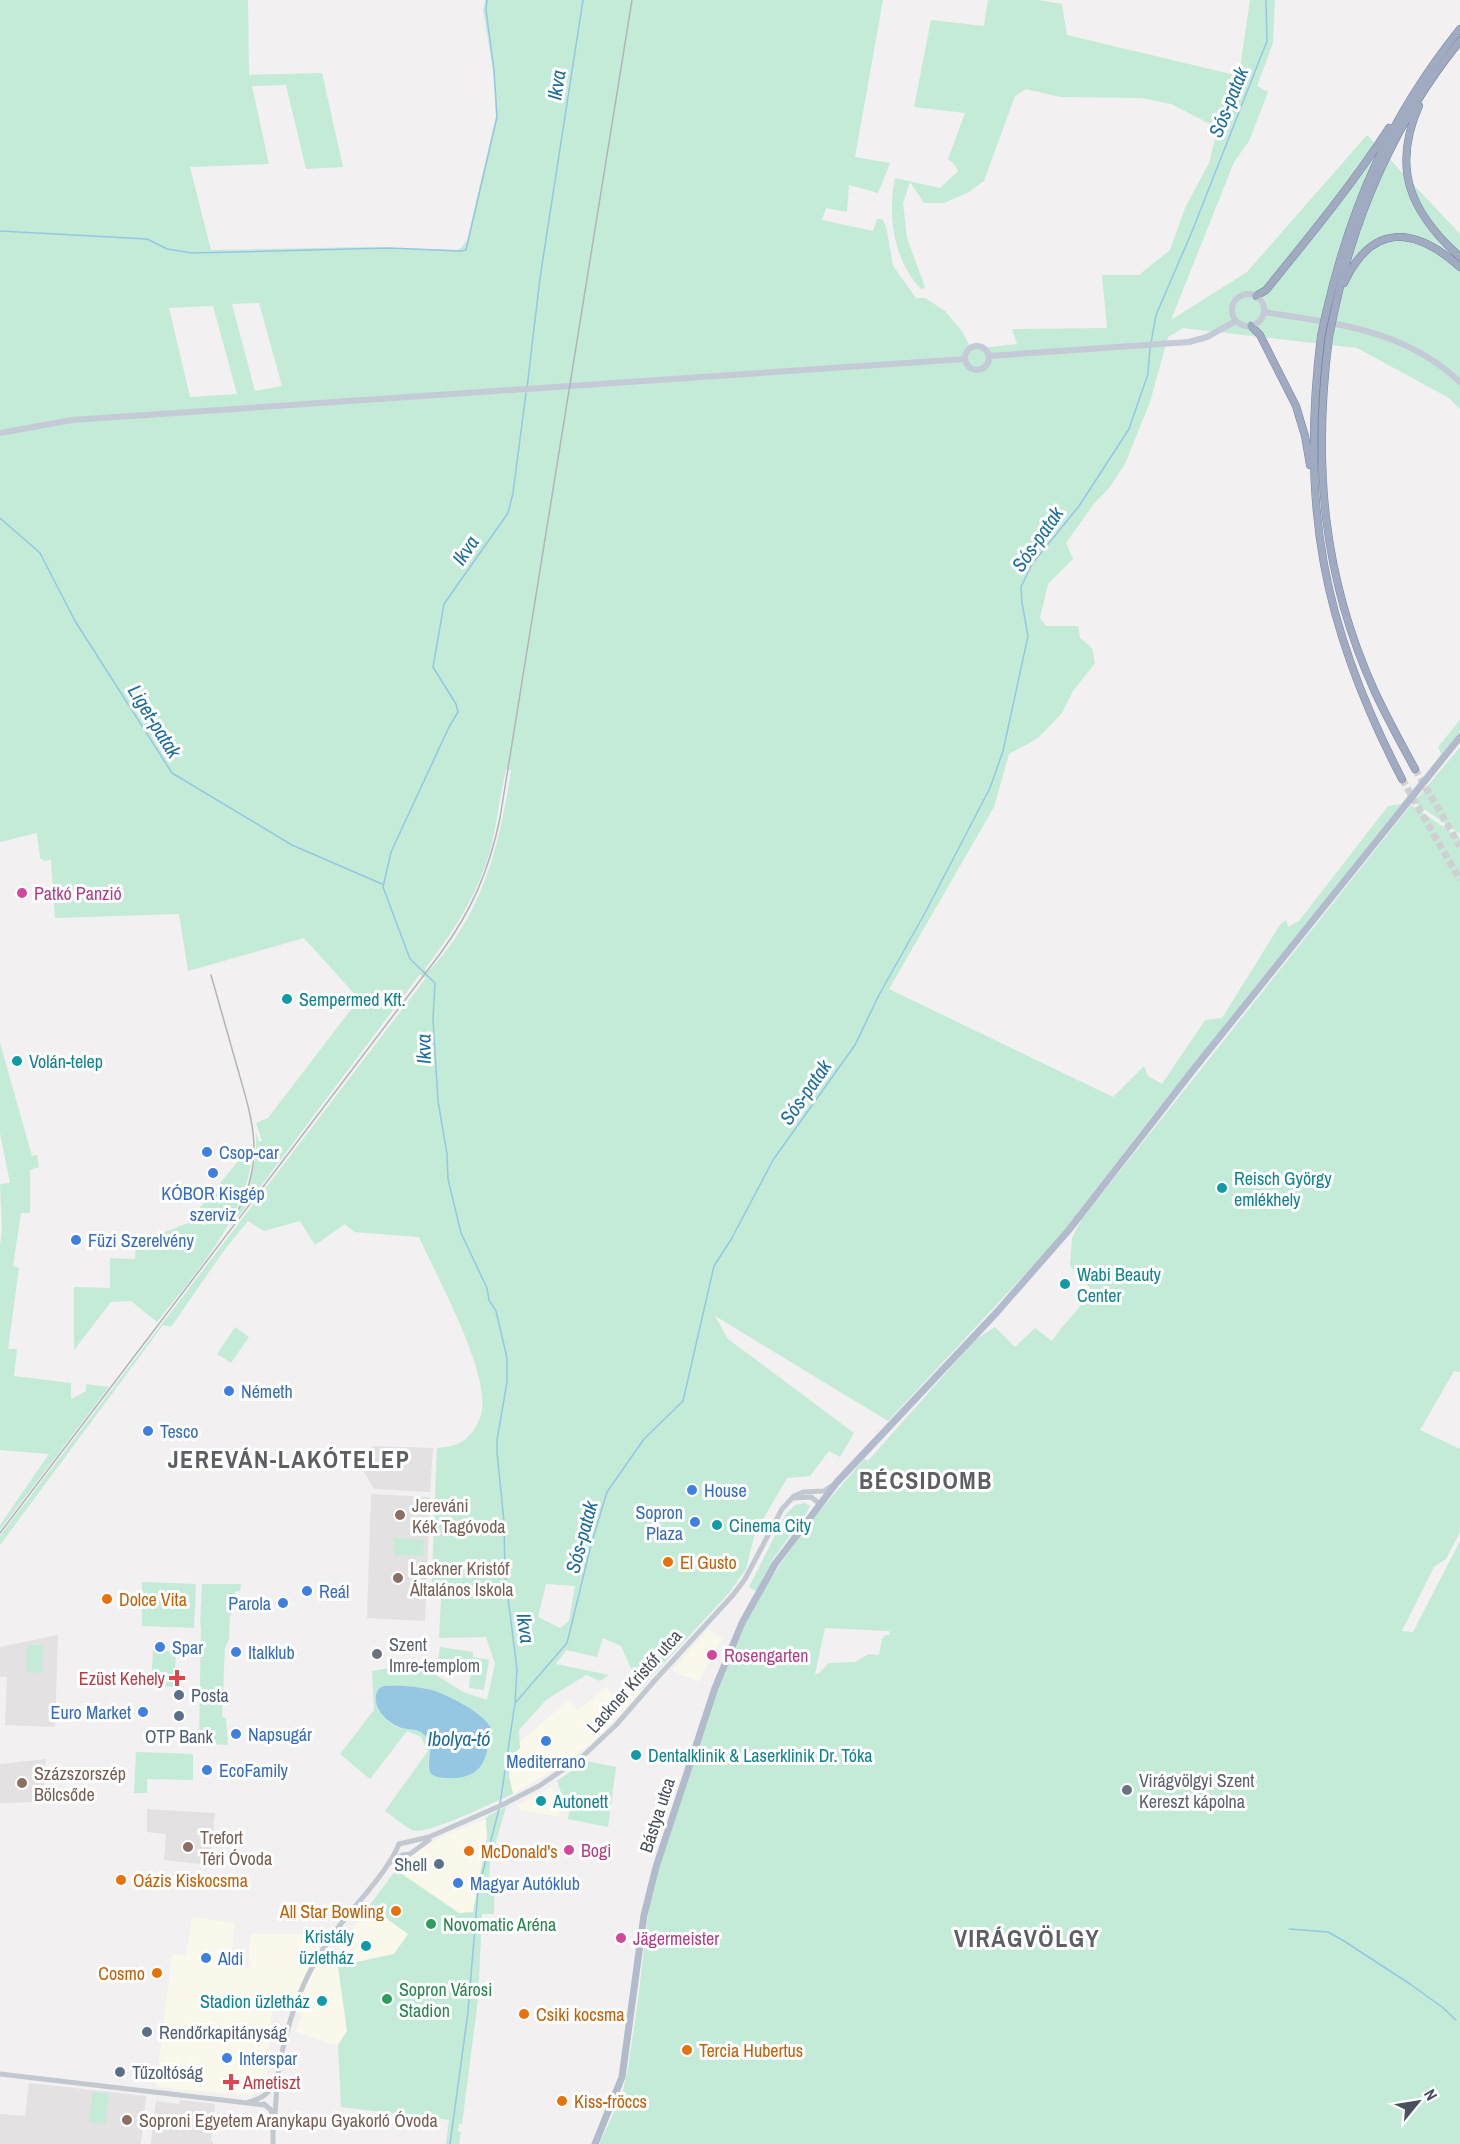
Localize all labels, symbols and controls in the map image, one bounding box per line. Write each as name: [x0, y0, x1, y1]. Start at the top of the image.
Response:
water label: Sós-patak: [1202, 62, 1255, 141]
water label: Ikva: [540, 68, 572, 102]
water label: Sós-patak: [1005, 500, 1070, 577]
water label: Ikva: [445, 530, 485, 570]
water label: Liget-patak: [122, 679, 189, 764]
place label: Patkó Panzió: [34, 881, 122, 906]
marker: Patkó Panzió: [15, 886, 29, 900]
place label: Sempermed Kft.: [299, 987, 406, 1012]
marker: Sempermed Kft.: [280, 992, 294, 1006]
water label: Ikva: [409, 1034, 437, 1064]
place label: Volán-telep: [29, 1049, 103, 1074]
water label: Sós-patak: [773, 1053, 838, 1130]
marker: Volán-telep: [10, 1054, 24, 1068]
place label: Csop-car: [219, 1140, 279, 1165]
marker: Csop-car: [200, 1145, 214, 1159]
marker: KÓBOR Kisgép szerviz: [206, 1166, 220, 1180]
place label: Reisch György emlékhely: [1234, 1166, 1332, 1212]
place label: KÓBOR Kisgép szerviz: [161, 1181, 265, 1227]
marker: Reisch György emlékhely: [1215, 1181, 1229, 1195]
place label: Füzi Szerelvény: [88, 1228, 194, 1253]
marker: Füzi Szerelvény: [69, 1233, 83, 1247]
place label: Wabi Beauty Center: [1077, 1262, 1162, 1308]
marker: Wabi Beauty Center: [1058, 1277, 1072, 1291]
place label: Németh: [241, 1379, 293, 1404]
marker: Németh: [222, 1384, 236, 1398]
place label: Tesco: [160, 1419, 199, 1444]
marker: Tesco: [141, 1424, 155, 1438]
district label: JEREVÁN-LAKÓTELEP: [168, 1443, 410, 1475]
district label: BÉCSIDOMB: [859, 1464, 993, 1496]
place label: House: [704, 1478, 747, 1503]
marker: House: [685, 1483, 699, 1497]
place label: Jereváni Kék Tagóvoda: [412, 1493, 506, 1539]
water label: Sós-patak: [558, 1497, 604, 1576]
place label: Sopron Plaza: [635, 1500, 683, 1546]
marker: Jereváni Kék Tagóvoda: [393, 1508, 407, 1522]
place label: Cinema City: [729, 1513, 812, 1538]
marker: Sopron Plaza: [688, 1515, 702, 1529]
marker: Cinema City: [710, 1518, 724, 1532]
place label: El Gusto: [680, 1550, 737, 1575]
marker: El Gusto: [661, 1555, 675, 1569]
place label: Lackner Kristóf Általános Iskola: [409, 1556, 513, 1602]
marker: Lackner Kristóf Általános Iskola: [391, 1571, 405, 1585]
place label: Reál: [319, 1579, 349, 1604]
marker: Reál: [300, 1584, 314, 1598]
place label: Dolce Vita: [119, 1587, 187, 1612]
place label: Parola: [228, 1591, 271, 1616]
marker: Dolce Vita: [100, 1592, 114, 1606]
marker: Parola: [276, 1596, 290, 1610]
water label: Ikva: [511, 1611, 541, 1645]
street label: Lackner Kristóf utca: [581, 1624, 687, 1738]
place label: Szent Imre-templom: [389, 1632, 480, 1678]
place label: Spar: [172, 1635, 203, 1660]
marker: Spar: [153, 1640, 167, 1654]
place label: Italklub: [248, 1640, 295, 1665]
place label: Rosengarten: [724, 1643, 809, 1668]
marker: Italklub: [229, 1645, 243, 1659]
marker: Szent Imre-templom: [370, 1647, 384, 1661]
marker: Rosengarten: [705, 1648, 719, 1662]
place label: Ezüst Kehely: [79, 1666, 166, 1691]
marker: Ezüst Kehely: [170, 1671, 184, 1685]
place label: Posta: [191, 1683, 229, 1708]
marker: Posta: [172, 1688, 186, 1702]
place label: Euro Market: [51, 1700, 131, 1725]
marker: Euro Market: [136, 1705, 150, 1719]
marker: OTP Bank: [172, 1709, 186, 1723]
place label: Napsugár: [248, 1722, 312, 1747]
place label: OTP Bank: [145, 1724, 214, 1749]
water label: Ibolya-tó: [428, 1725, 490, 1752]
marker: Napsugár: [229, 1727, 243, 1741]
marker: Mediterrano: [539, 1734, 553, 1748]
place label: Dentalklinik & Laserklinik Dr. Tóka: [648, 1743, 873, 1768]
marker: Dentalklinik & Laserklinik Dr. Tóka: [629, 1748, 643, 1762]
place label: Mediterrano: [506, 1749, 586, 1774]
place label: EcoFamily: [219, 1758, 289, 1783]
place label: Százszorszép Bölcsőde: [34, 1761, 126, 1807]
marker: EcoFamily: [200, 1763, 214, 1777]
place label: Virágvölgyi Szent Kereszt kápolna: [1139, 1768, 1254, 1814]
street label: Bástya utca: [633, 1774, 681, 1856]
marker: Százszorszép Bölcsőde: [15, 1776, 29, 1790]
marker: Virágvölgyi Szent Kereszt kápolna: [1120, 1783, 1134, 1797]
place label: Autonett: [552, 1789, 608, 1814]
marker: Autonett: [534, 1794, 548, 1808]
place label: Trefort Téri Óvoda: [200, 1825, 272, 1871]
place label: Bogi: [581, 1838, 611, 1863]
place label: McDonald's: [481, 1839, 558, 1864]
marker: Trefort Téri Óvoda: [181, 1840, 195, 1854]
marker: Bogi: [562, 1843, 576, 1857]
marker: McDonald's: [462, 1844, 476, 1858]
place label: Shell: [394, 1852, 427, 1877]
marker: Shell: [432, 1857, 446, 1871]
place label: Oázis Kiskocsma: [133, 1868, 248, 1893]
place label: Magyar Autóklub: [470, 1871, 580, 1896]
marker: Oázis Kiskocsma: [114, 1873, 128, 1887]
marker: Magyar Autóklub: [451, 1876, 465, 1890]
place label: All Star Bowling: [279, 1899, 385, 1924]
marker: All Star Bowling: [389, 1904, 403, 1918]
place label: Novomatic Aréna: [443, 1912, 556, 1937]
marker: Novomatic Aréna: [424, 1917, 438, 1931]
district label: VIRÁGVÖLGY: [954, 1922, 1100, 1954]
place label: Kristály üzletház: [299, 1924, 355, 1970]
place label: Jägermeister: [633, 1926, 719, 1951]
marker: Jägermeister: [614, 1931, 628, 1945]
marker: Kristály üzletház: [359, 1939, 373, 1953]
place label: Aldi: [217, 1946, 243, 1971]
marker: Aldi: [199, 1951, 213, 1965]
place label: Cosmo: [98, 1961, 145, 1986]
marker: Cosmo: [150, 1966, 164, 1980]
place label: Sopron Városi Stadion: [399, 1977, 492, 2023]
place label: Stadion üzletház: [200, 1989, 310, 2014]
marker: Sopron Városi Stadion: [380, 1992, 394, 2006]
marker: Stadion üzletház: [315, 1994, 329, 2008]
place label: Csiki kocsma: [536, 2002, 625, 2027]
marker: Csiki kocsma: [517, 2007, 531, 2021]
place label: Rendőrkapitányság: [159, 2020, 288, 2045]
marker: Rendőrkapitányság: [140, 2025, 154, 2039]
place label: Tercia Hubertus: [699, 2038, 803, 2063]
marker: Tercia Hubertus: [680, 2043, 694, 2057]
place label: Interspar: [239, 2046, 297, 2071]
marker: Interspar: [220, 2051, 234, 2065]
place label: Tűzoltóság: [132, 2060, 204, 2085]
marker: Tűzoltóság: [113, 2065, 127, 2079]
place label: Ametiszt: [242, 2070, 300, 2095]
north arrow: [1388, 2072, 1448, 2132]
marker: Ametiszt: [224, 2075, 238, 2089]
text: N: [1419, 2085, 1443, 2104]
place label: Kiss-fröccs: [574, 2089, 647, 2114]
marker: Kiss-fröccs: [555, 2094, 569, 2108]
place label: Soproni Egyetem Aranykapu Gyakorló Óvoda: [139, 2108, 438, 2133]
marker: Soproni Egyetem Aranykapu Gyakorló Óvoda: [120, 2113, 134, 2127]

